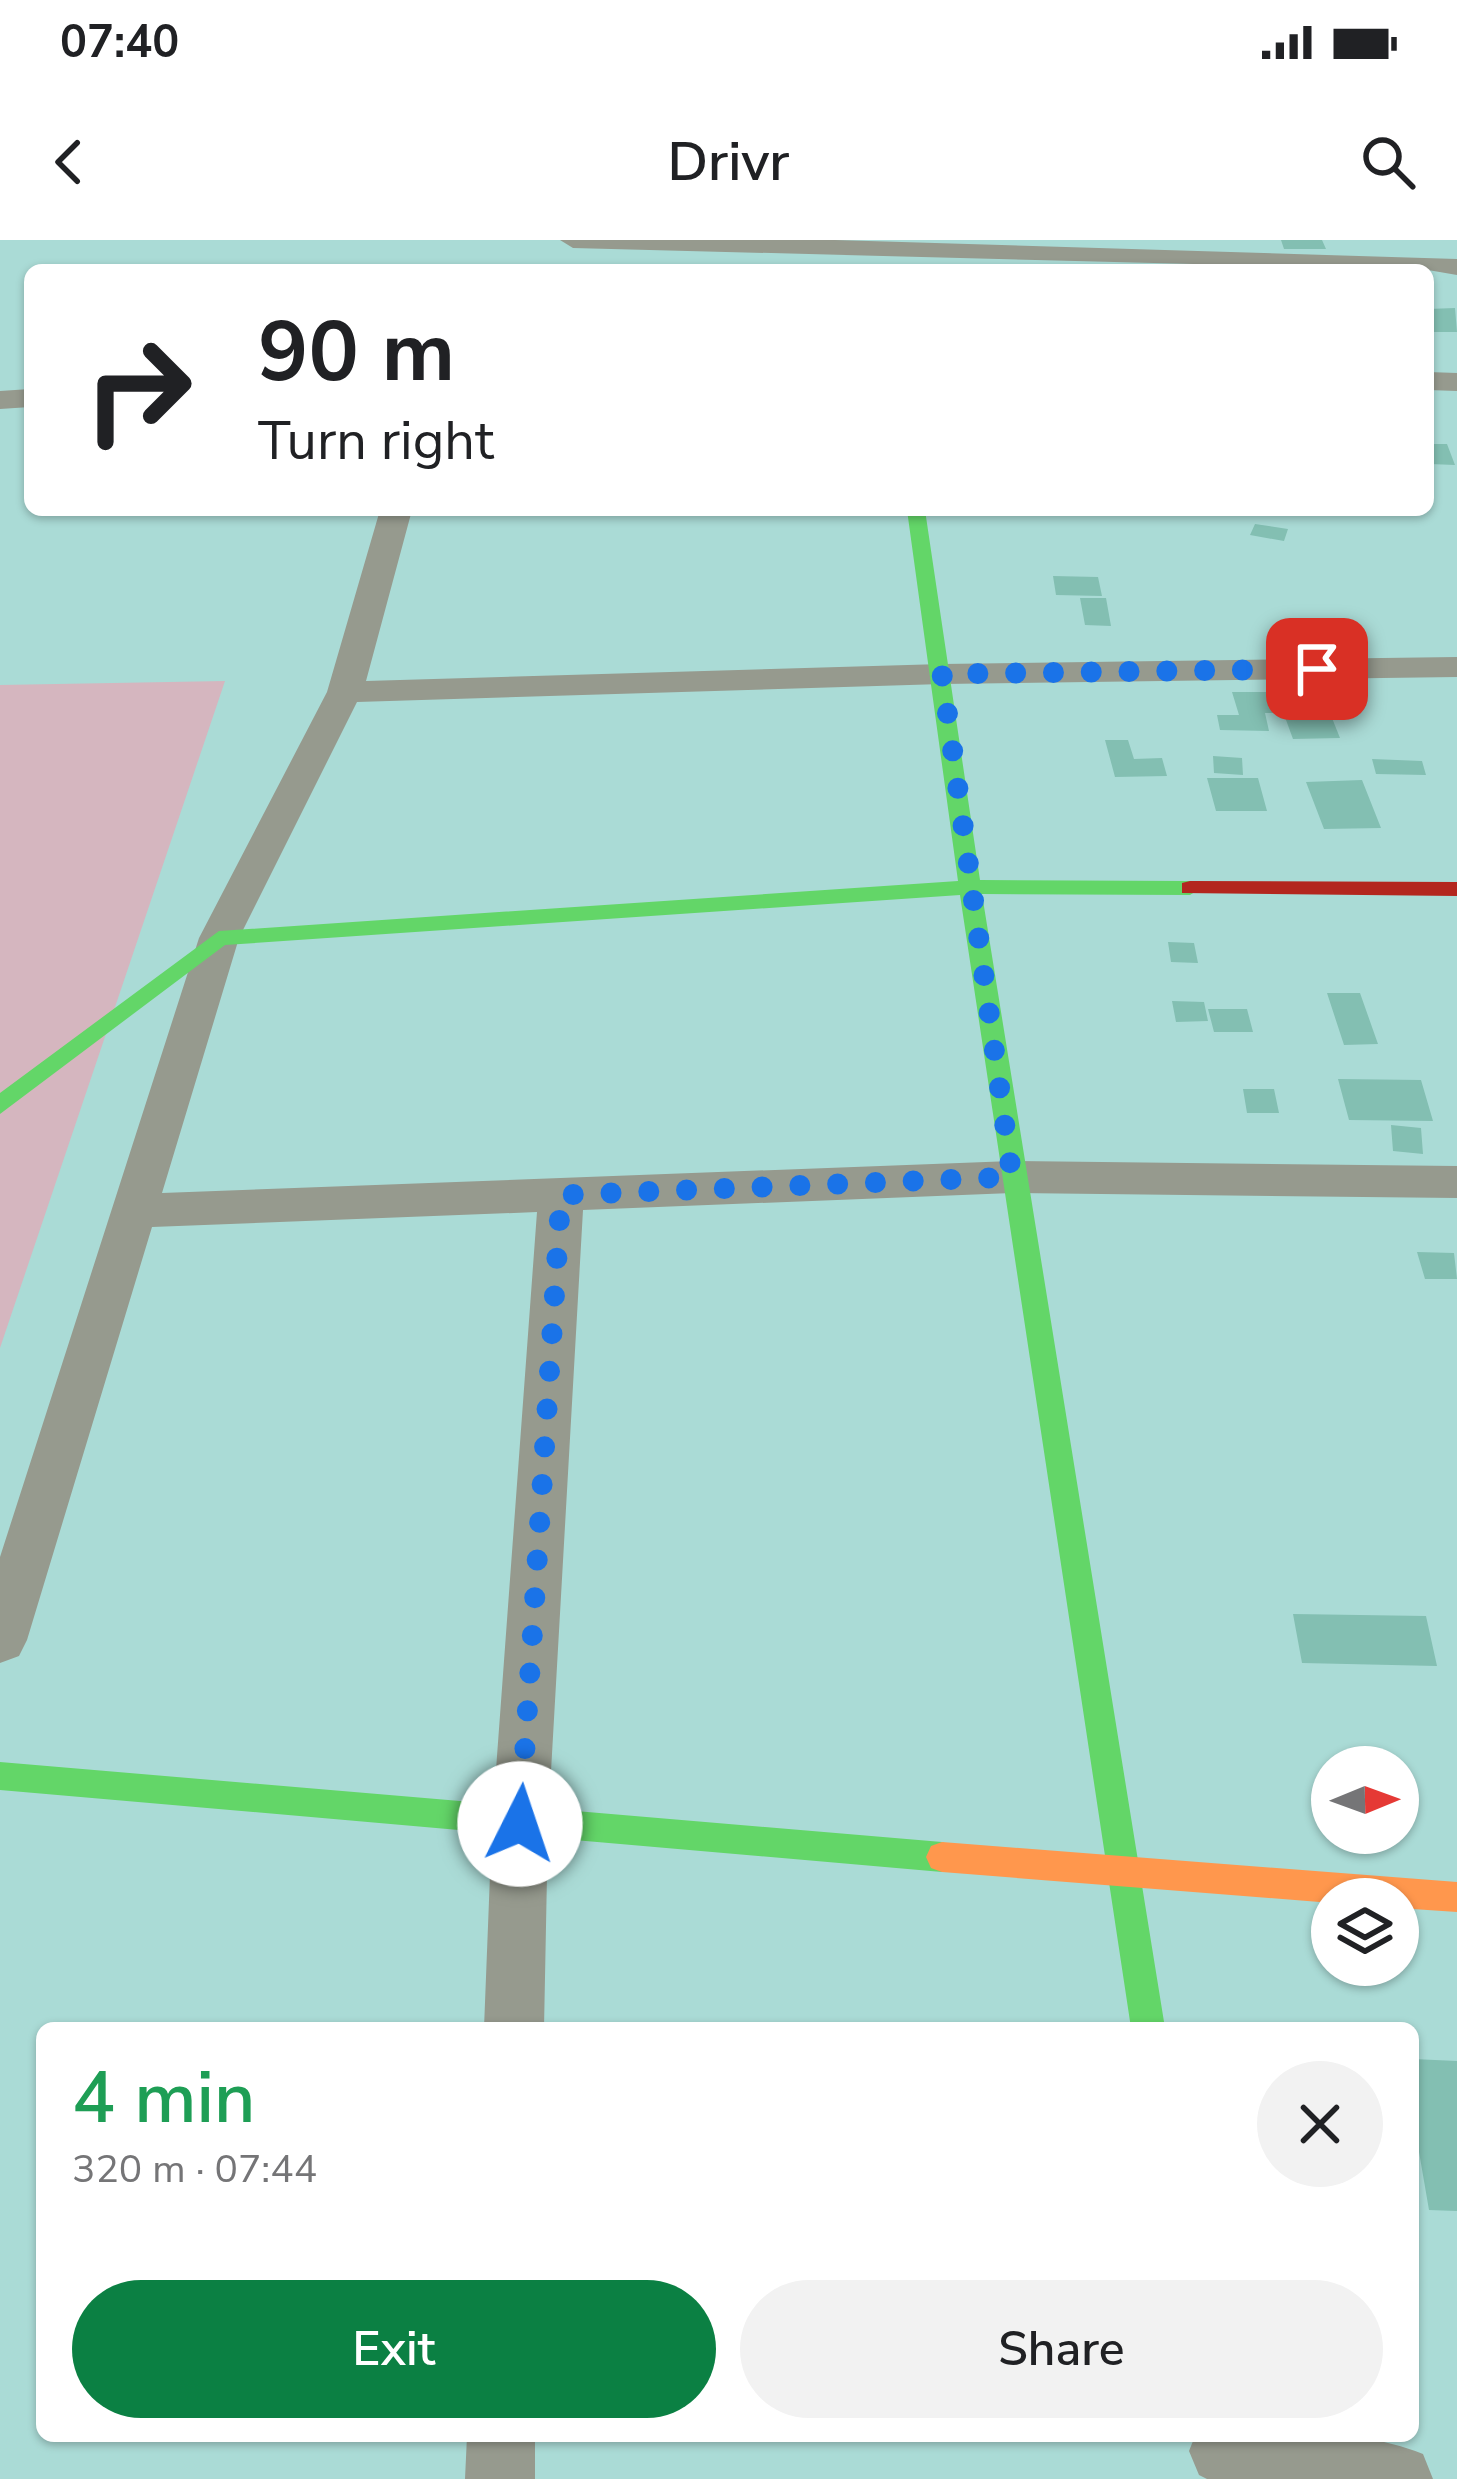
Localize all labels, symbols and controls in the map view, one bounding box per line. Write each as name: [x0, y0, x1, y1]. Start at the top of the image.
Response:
text: 07:40: [60, 12, 179, 73]
text: Drivr: [667, 125, 790, 199]
icon: back: [36, 129, 102, 195]
icon: search: [1355, 129, 1421, 195]
text: 90 m: [258, 295, 455, 410]
icon: right: [60, 312, 216, 468]
text: Turn right: [258, 404, 494, 478]
pin: [1266, 618, 1368, 720]
icon: arrive: [1284, 636, 1350, 702]
north arrow: [1311, 1746, 1419, 1854]
map controls: [1311, 1746, 1419, 1986]
position arrow: [457, 1761, 583, 1887]
button: layers: [1311, 1878, 1419, 1986]
text: 4 min: [72, 2049, 255, 2147]
button: close: [1257, 2061, 1383, 2187]
text: 320 m · 07:44: [72, 2143, 317, 2196]
button: Exit: [72, 2280, 716, 2418]
button: Share: [740, 2280, 1383, 2418]

